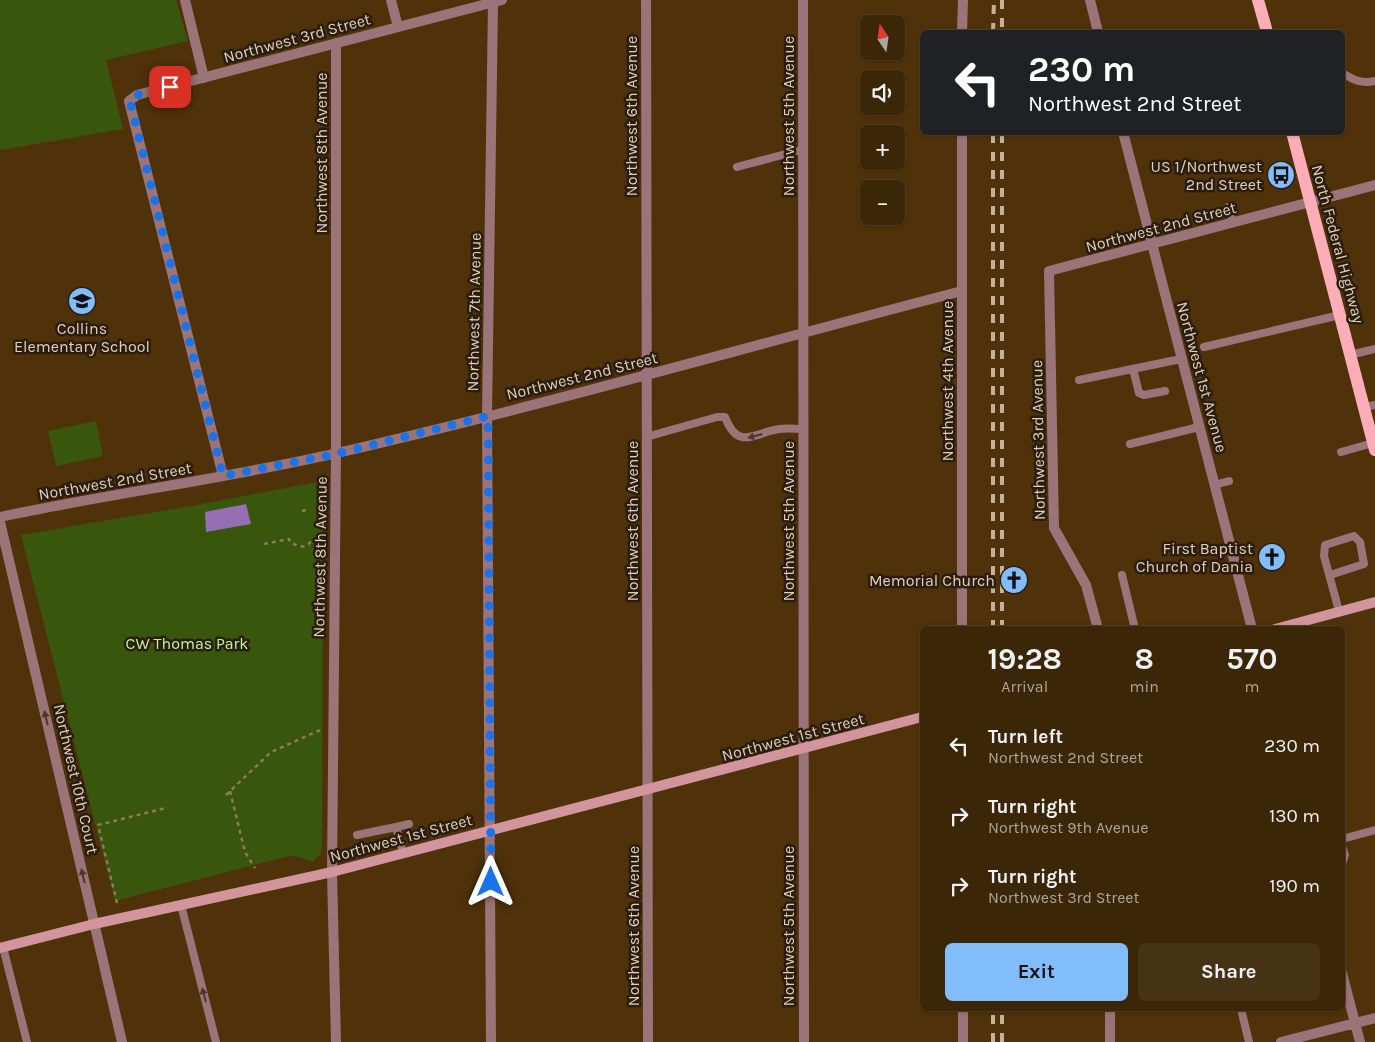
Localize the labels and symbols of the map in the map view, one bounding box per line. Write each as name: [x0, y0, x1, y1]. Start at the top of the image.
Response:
street label: Northwest 3rd Street: [221, 9, 373, 67]
north arrow: [860, 15, 905, 60]
street label: Northwest 6th Avenue: [622, 36, 641, 196]
street label: Northwest 5th Avenue: [779, 36, 798, 196]
pin: [149, 66, 191, 108]
street label: Northwest 8th Avenue: [312, 72, 331, 234]
place label: US 1/Northwest 2nd Street: [1151, 157, 1262, 194]
bus stop icon: US 1/Northwest 2nd Street: [1266, 160, 1296, 190]
street label: North Federal Highway: [1308, 162, 1368, 326]
street label: Northwest 2nd Street: [1084, 198, 1238, 256]
street label: Northwest 7th Avenue: [463, 232, 485, 392]
school or university icon: Collins Elementary School: [67, 286, 97, 316]
street label: Northwest 1st Avenue: [1173, 300, 1231, 454]
street label: Northwest 4th Avenue: [938, 301, 957, 461]
place label: Collins Elementary School: [14, 319, 150, 356]
street label: Northwest 2nd Street: [504, 348, 660, 404]
street label: Northwest 3rd Avenue: [1027, 360, 1049, 520]
one-way arrow: [748, 432, 763, 440]
street label: Northwest 6th Avenue: [623, 441, 642, 601]
street label: Northwest 5th Avenue: [779, 441, 798, 601]
street label: Northwest 2nd Street: [37, 458, 193, 504]
street label: Northwest 8th Avenue: [309, 476, 331, 638]
place label: First Baptist Church of Dania: [1136, 539, 1253, 576]
church icon: First Baptist Church of Dania: [1257, 542, 1287, 572]
church icon: Memorial Church: [999, 565, 1029, 595]
place label: Memorial Church: [869, 571, 995, 590]
park label: CW Thomas Park: [126, 634, 248, 653]
street label: Northwest 10th Court: [49, 702, 103, 856]
street label: Northwest 1st Street: [720, 709, 866, 765]
one-way arrow: [42, 711, 50, 726]
street label: Northwest 1st Street: [328, 810, 474, 866]
street label: Northwest 6th Avenue: [624, 846, 643, 1006]
street label: Northwest 5th Avenue: [779, 846, 798, 1006]
position arrow: [464, 855, 516, 907]
one-way arrow: [79, 869, 87, 884]
one-way arrow: [200, 987, 208, 1002]

